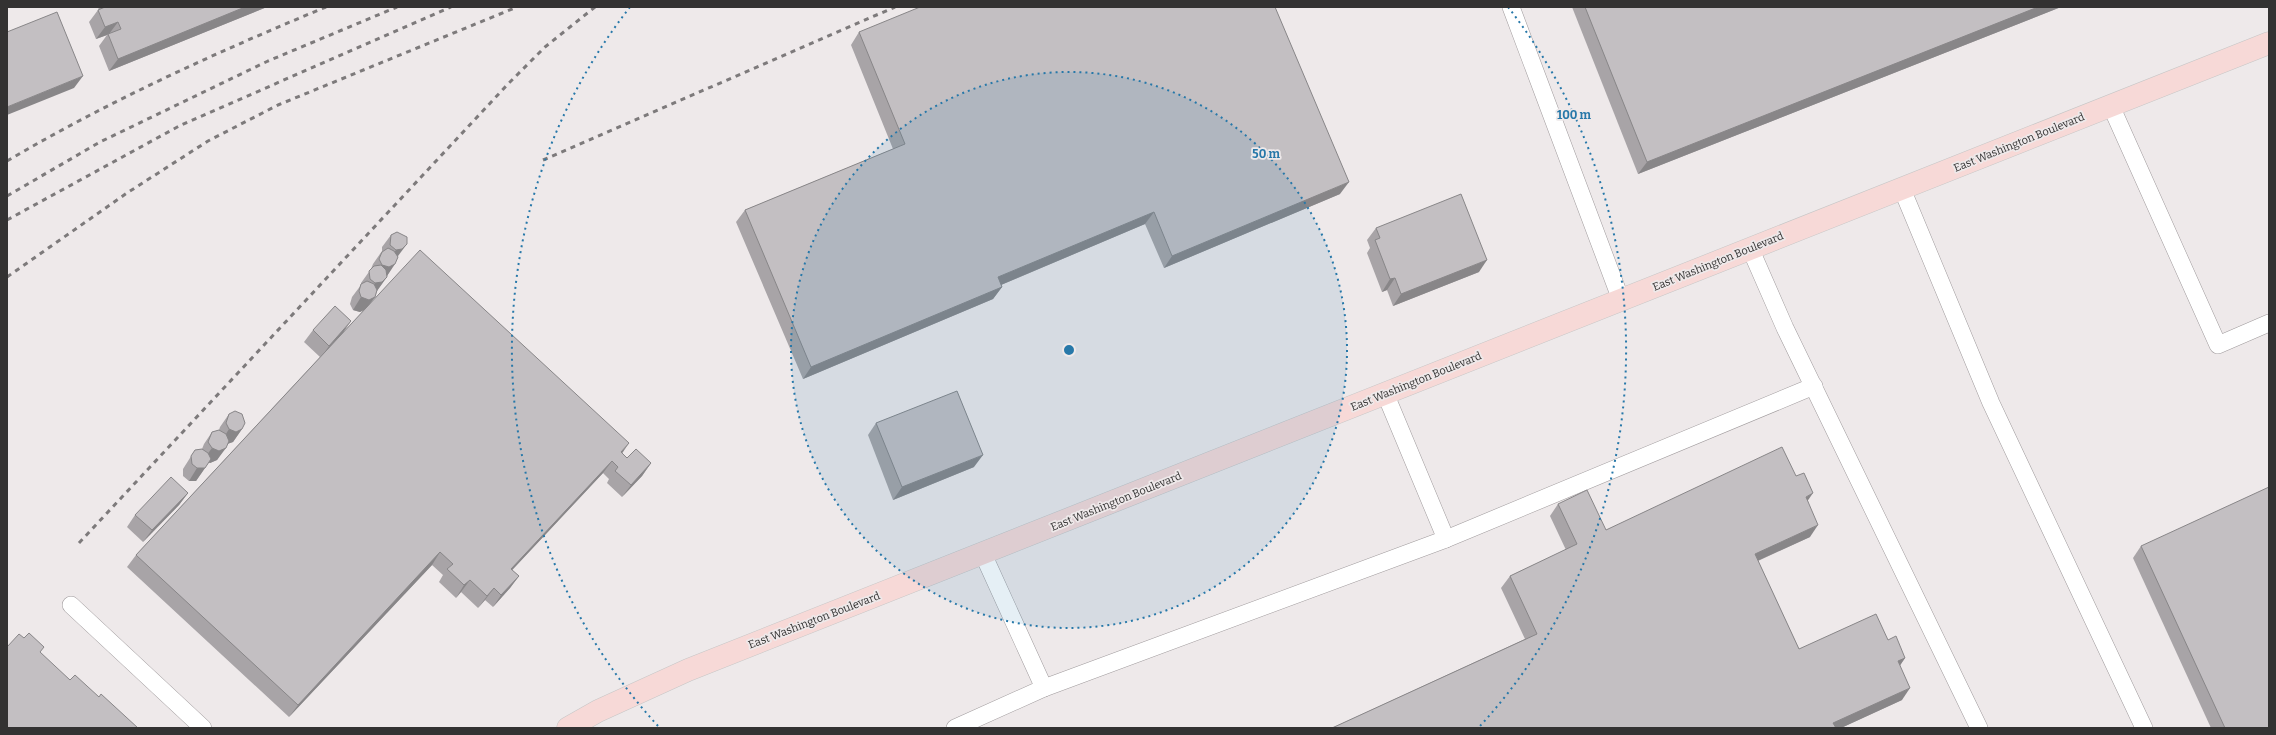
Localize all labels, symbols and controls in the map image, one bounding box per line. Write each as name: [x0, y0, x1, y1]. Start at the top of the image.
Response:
text: 100 m: [1557, 108, 1592, 122]
street label: East Washington Boulevard: [1952, 110, 2087, 175]
text: 50 m: [1252, 147, 1280, 161]
street label: East Washington Boulevard: [1651, 229, 1786, 294]
centre of rings: [1062, 343, 1076, 357]
street label: East Washington Boulevard: [1349, 349, 1484, 414]
street label: East Washington Boulevard: [1049, 469, 1184, 534]
street label: East Washington Boulevard: [746, 589, 882, 652]

